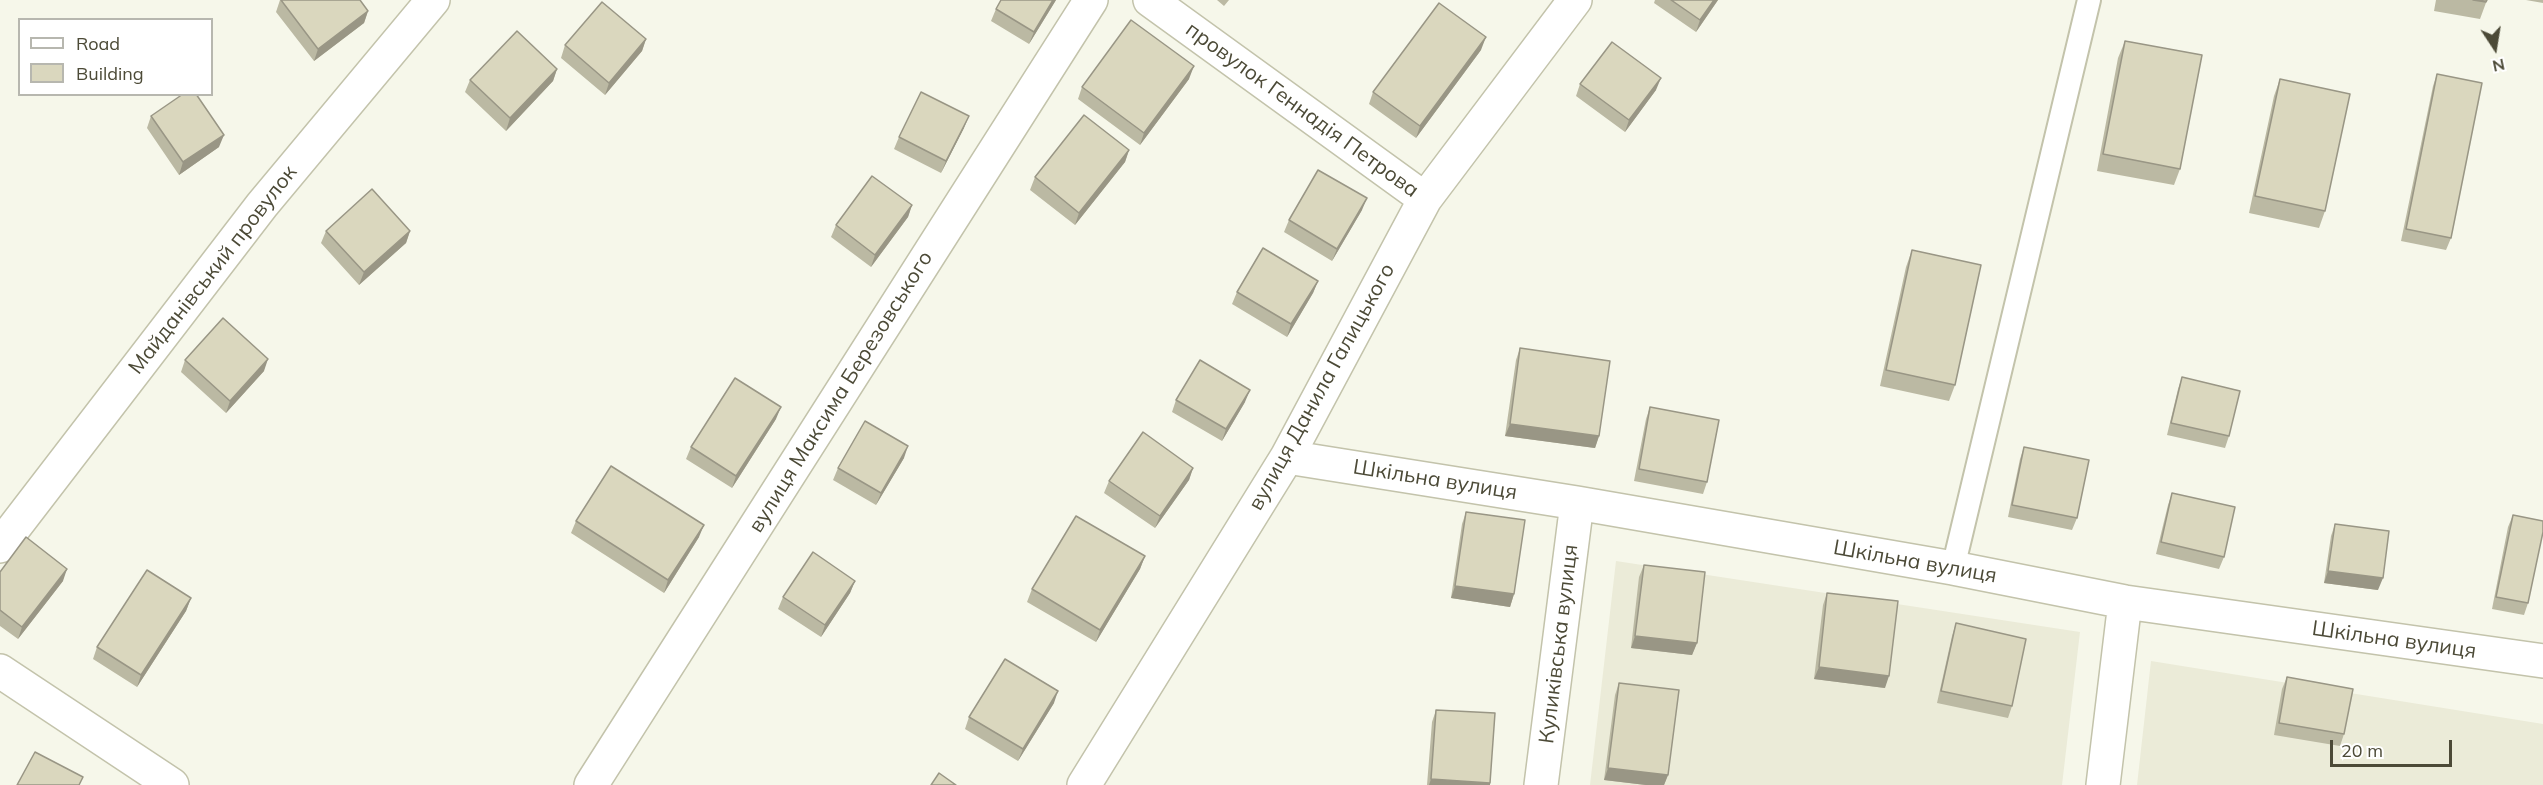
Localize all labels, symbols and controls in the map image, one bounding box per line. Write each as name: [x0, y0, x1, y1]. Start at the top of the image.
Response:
street label: провулок Геннадія Петрова: [1181, 17, 1423, 203]
legend: [18, 18, 213, 96]
north arrow: [2465, 18, 2525, 78]
text: Road: [76, 32, 120, 55]
text: N: [2491, 55, 2507, 77]
text: Building: [76, 62, 144, 85]
street label: Майданівський провулок: [124, 161, 302, 379]
street label: вулиця Максима Березовського: [744, 247, 938, 537]
street label: вулиця Данила Галицького: [1244, 259, 1400, 515]
street label: Шкільна вулиця: [1351, 455, 1519, 505]
street label: Шкільна вулиця: [1831, 535, 1999, 589]
street label: Куликівська вулиця: [1534, 543, 1584, 745]
street label: Шкільна вулиця: [2310, 616, 2478, 664]
scale bar: [2333, 728, 2454, 766]
text: 20 m: [2341, 739, 2383, 762]

